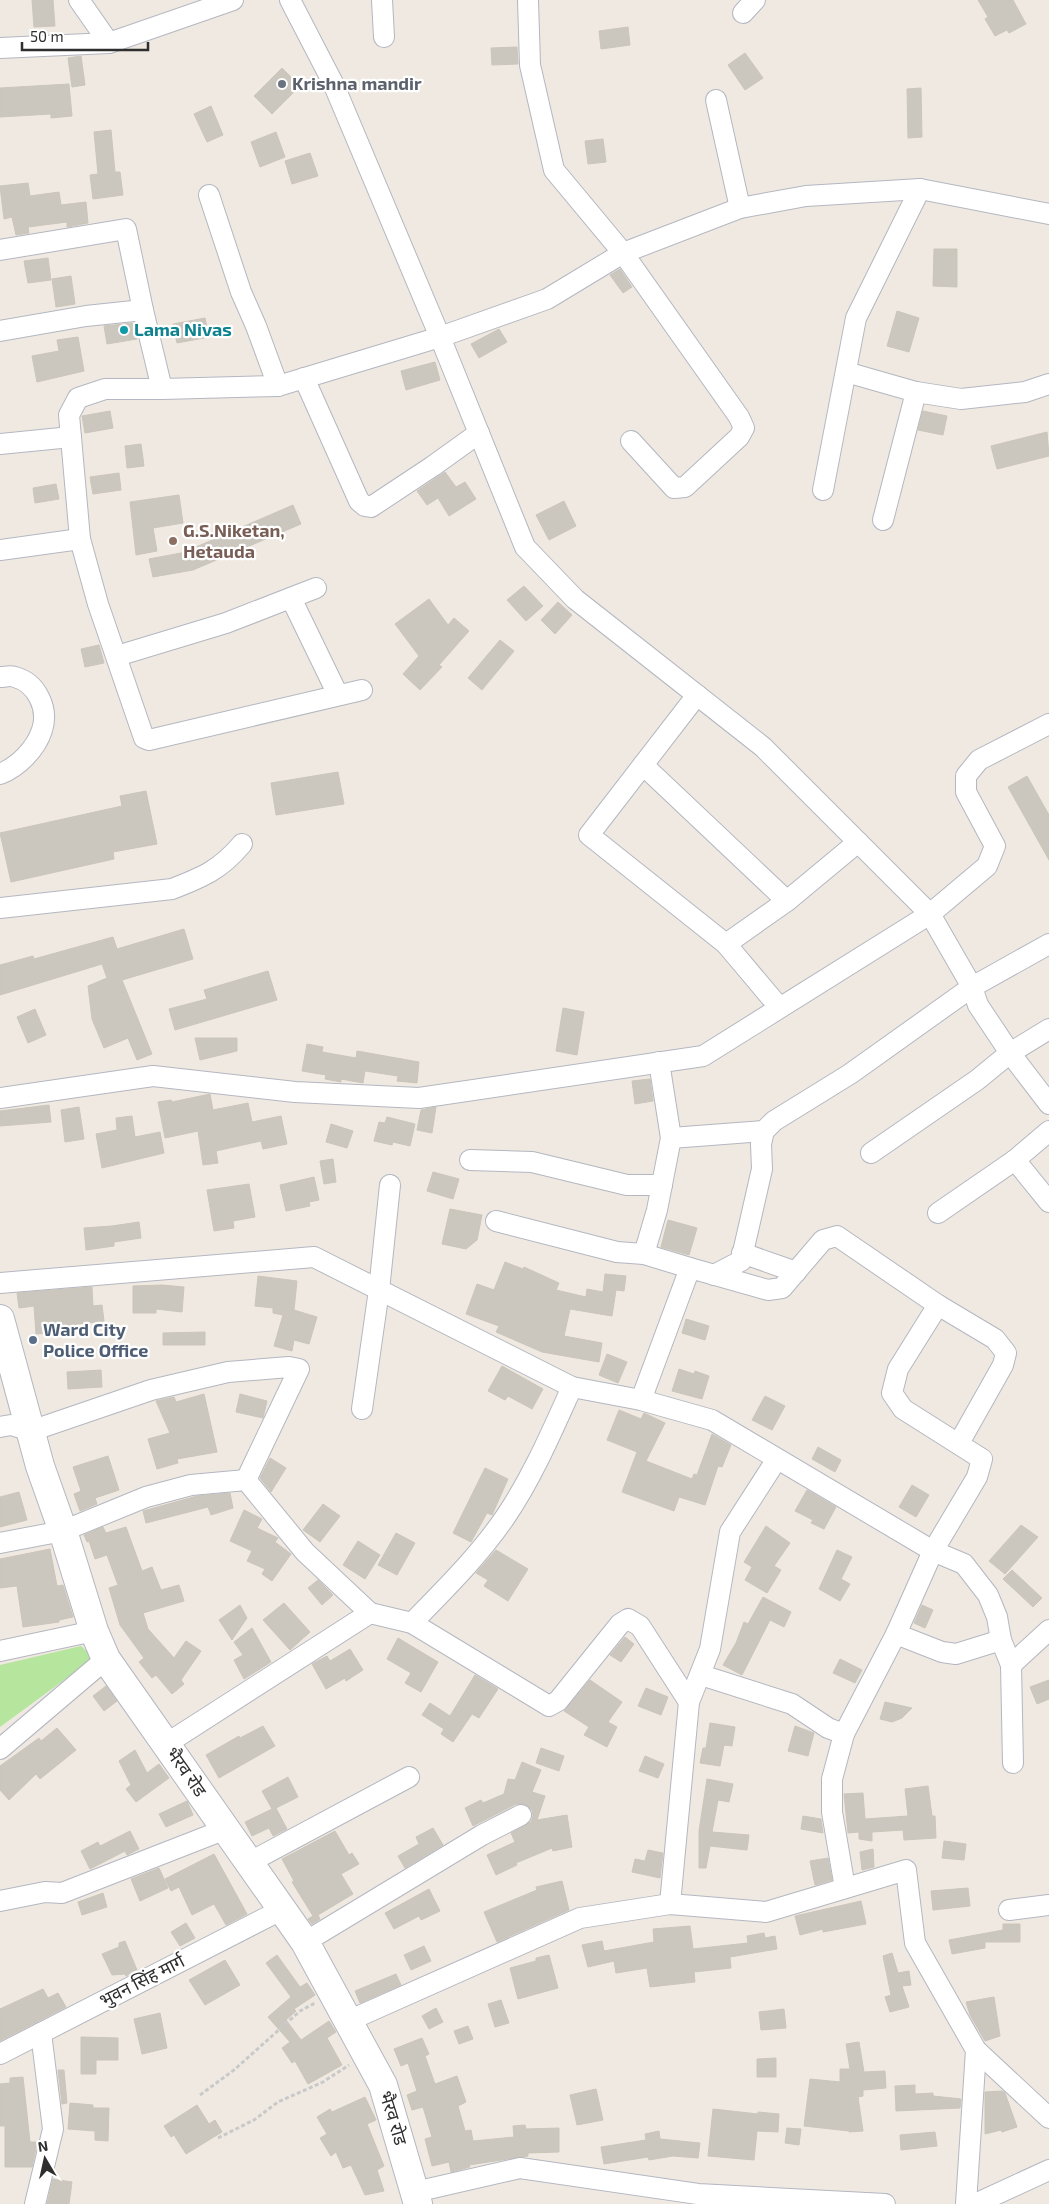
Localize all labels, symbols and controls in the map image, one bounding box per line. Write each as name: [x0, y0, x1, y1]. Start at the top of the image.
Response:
scale bar: [22, 20, 149, 52]
text: 50 m: [30, 27, 64, 45]
place label: Krishna mandir: [292, 72, 422, 94]
marker: Krishna mandir: [276, 78, 288, 90]
place label: Lama Nivas: [134, 318, 232, 340]
marker: Lama Nivas: [118, 324, 130, 336]
place label: G.S.Niketan, Hetauda: [183, 519, 285, 562]
marker: G.S.Niketan, Hetauda: [167, 535, 179, 547]
place label: Ward City Police Office: [43, 1318, 149, 1361]
marker: Ward City Police Office: [27, 1334, 39, 1346]
street label: भैरव रोड: [162, 1742, 212, 1801]
street label: भुवन सिंह मार्ग: [95, 1949, 190, 2013]
street label: भैरव रोड: [375, 2088, 413, 2148]
north arrow: [20, 2134, 70, 2184]
text: N: [37, 2136, 49, 2155]

